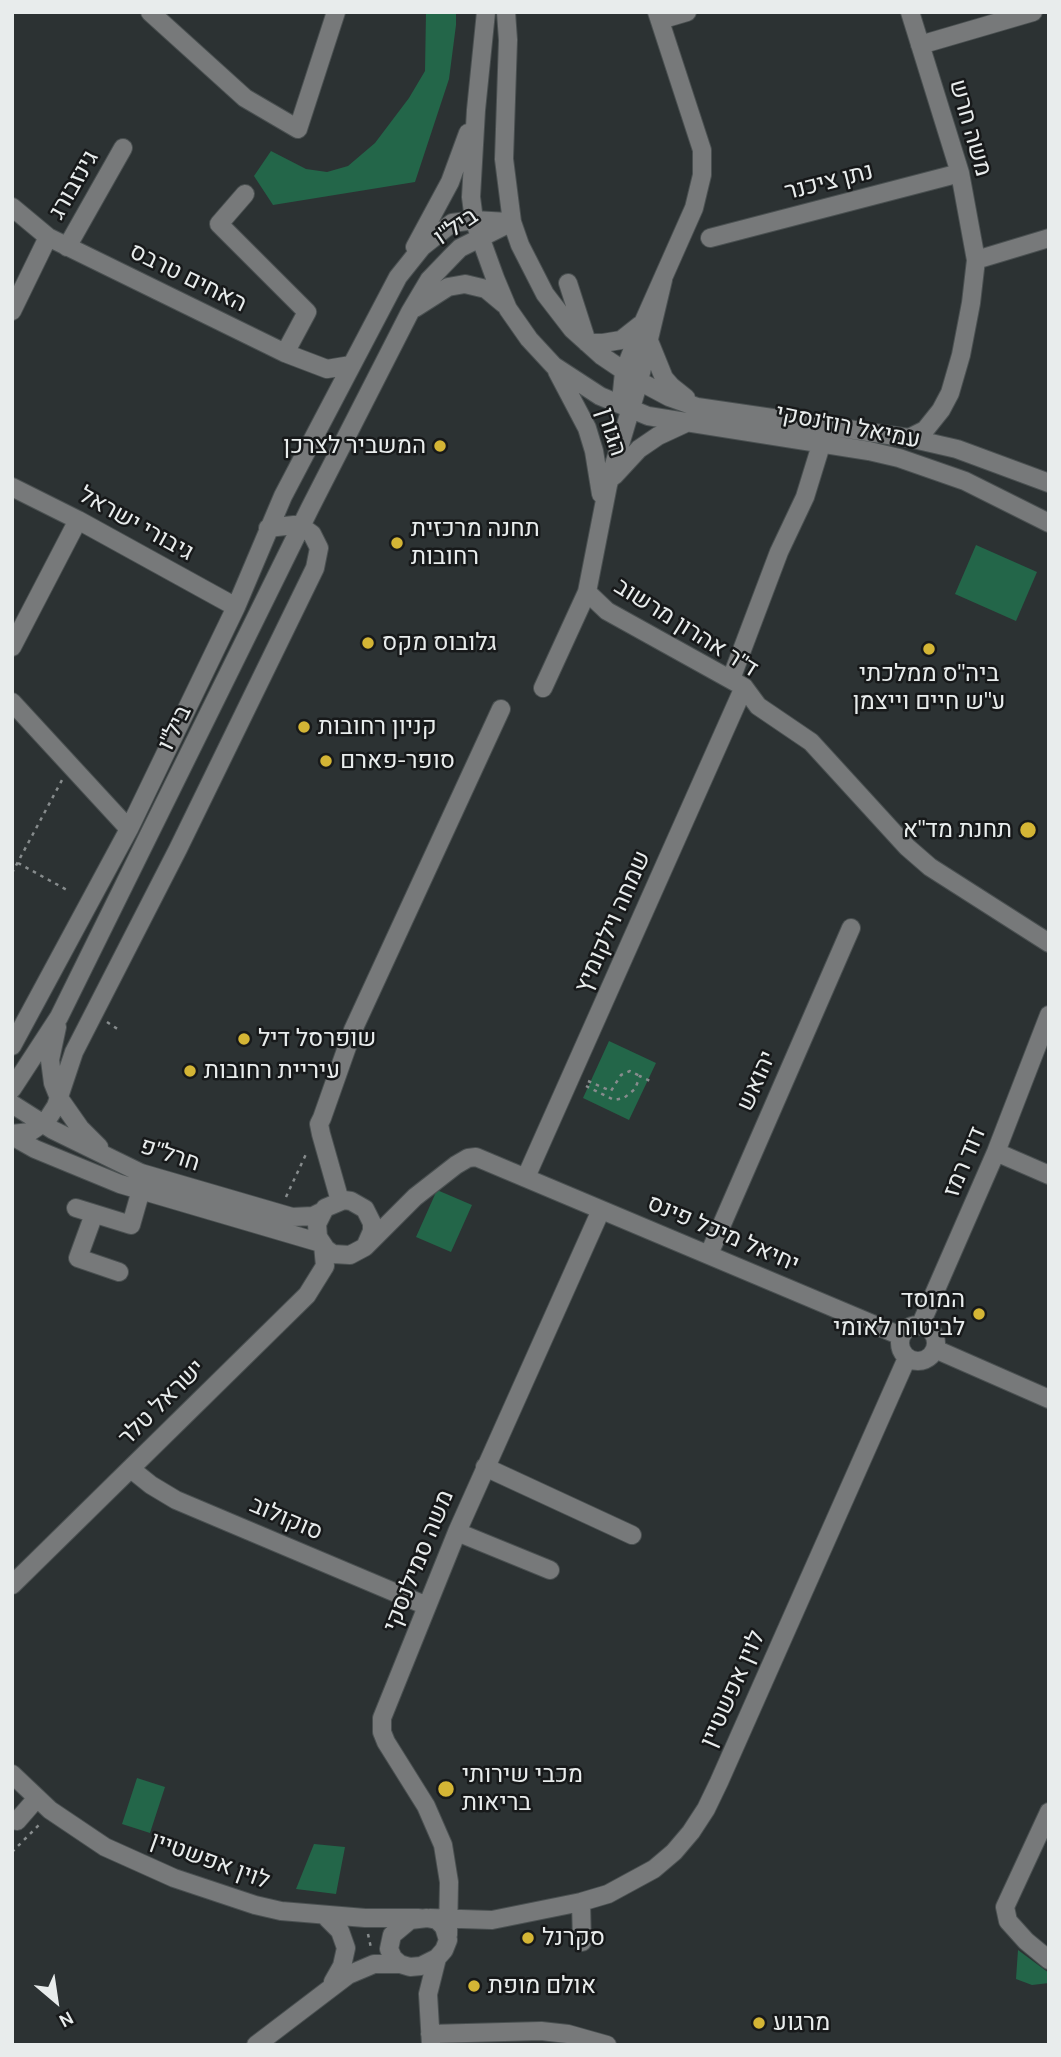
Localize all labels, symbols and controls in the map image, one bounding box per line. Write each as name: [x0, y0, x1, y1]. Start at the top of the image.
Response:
street label: משה חרש: [942, 76, 998, 180]
street label: גינזבורג: [43, 146, 105, 224]
street label: נתן ציכנר: [782, 157, 876, 207]
street label: ביל"ו: [429, 202, 483, 252]
street label: האחים טרבס: [125, 237, 251, 319]
street label: עמיאל רוז'נסקי: [773, 399, 923, 455]
street label: הגורן: [590, 404, 632, 460]
place label: המשביר לצרכן: [283, 432, 426, 460]
marker: המשביר לצרכן: [432, 438, 448, 454]
street label: גיבורי ישראל: [74, 481, 198, 567]
place label: תחנה מרכזית רחובות: [411, 515, 540, 571]
marker: תחנה מרכזית רחובות: [389, 535, 405, 551]
street label: ד"ר אהרון מרשוב: [609, 572, 763, 684]
place label: גלובוס מקס: [382, 629, 497, 657]
marker: גלובוס מקס: [360, 635, 376, 651]
marker: ביה"ס ממלכתי ע"ש חיים וייצמן: [921, 641, 937, 657]
place label: ביה"ס ממלכתי ע"ש חיים וייצמן: [853, 660, 1005, 716]
street label: ביל"ו: [152, 701, 198, 755]
place label: קניון רחובות: [318, 713, 437, 741]
marker: קניון רחובות: [296, 719, 312, 735]
place label: סופר-פארם: [340, 747, 455, 775]
marker: סופר-פארם: [318, 753, 334, 769]
place label: תחנת מד"א: [903, 816, 1012, 844]
marker: תחנת מד"א: [1018, 820, 1038, 840]
street label: שמחה וילקומיץ: [569, 846, 657, 998]
place label: שופרסל דיל: [258, 1025, 376, 1053]
marker: שופרסל דיל: [236, 1031, 252, 1047]
street label: יהואש: [731, 1046, 783, 1116]
place label: עיריית רחובות: [204, 1057, 340, 1085]
marker: עיריית רחובות: [182, 1063, 198, 1079]
street label: דוד רמז: [937, 1123, 993, 1201]
street label: חרל"פ: [137, 1132, 203, 1178]
street label: יחיאל מיכל פינס: [643, 1189, 803, 1279]
place label: המוסד לביטוח לאומי: [833, 1286, 965, 1342]
marker: המוסד לביטוח לאומי: [971, 1306, 987, 1322]
street label: ישראל טלר: [113, 1354, 211, 1452]
street label: משה סמילנסקי: [377, 1486, 461, 1636]
street label: סוקולוב: [245, 1491, 327, 1547]
street label: לוין אפשטיין: [694, 1626, 772, 1752]
place label: מכבי שירותי בריאות: [462, 1761, 583, 1817]
marker: מכבי שירותי בריאות: [436, 1779, 456, 1799]
street label: לוין אפשטיין: [146, 1826, 274, 1896]
place label: סקרנל: [542, 1924, 605, 1952]
marker: סקרנל: [520, 1930, 536, 1946]
north arrow: [21, 1966, 91, 2036]
place label: אולם מופת: [488, 1972, 596, 2000]
marker: אולם מופת: [466, 1978, 482, 1994]
text: N: [55, 2006, 77, 2032]
place label: מרגוע: [773, 2009, 830, 2037]
marker: מרגוע: [751, 2015, 767, 2031]

